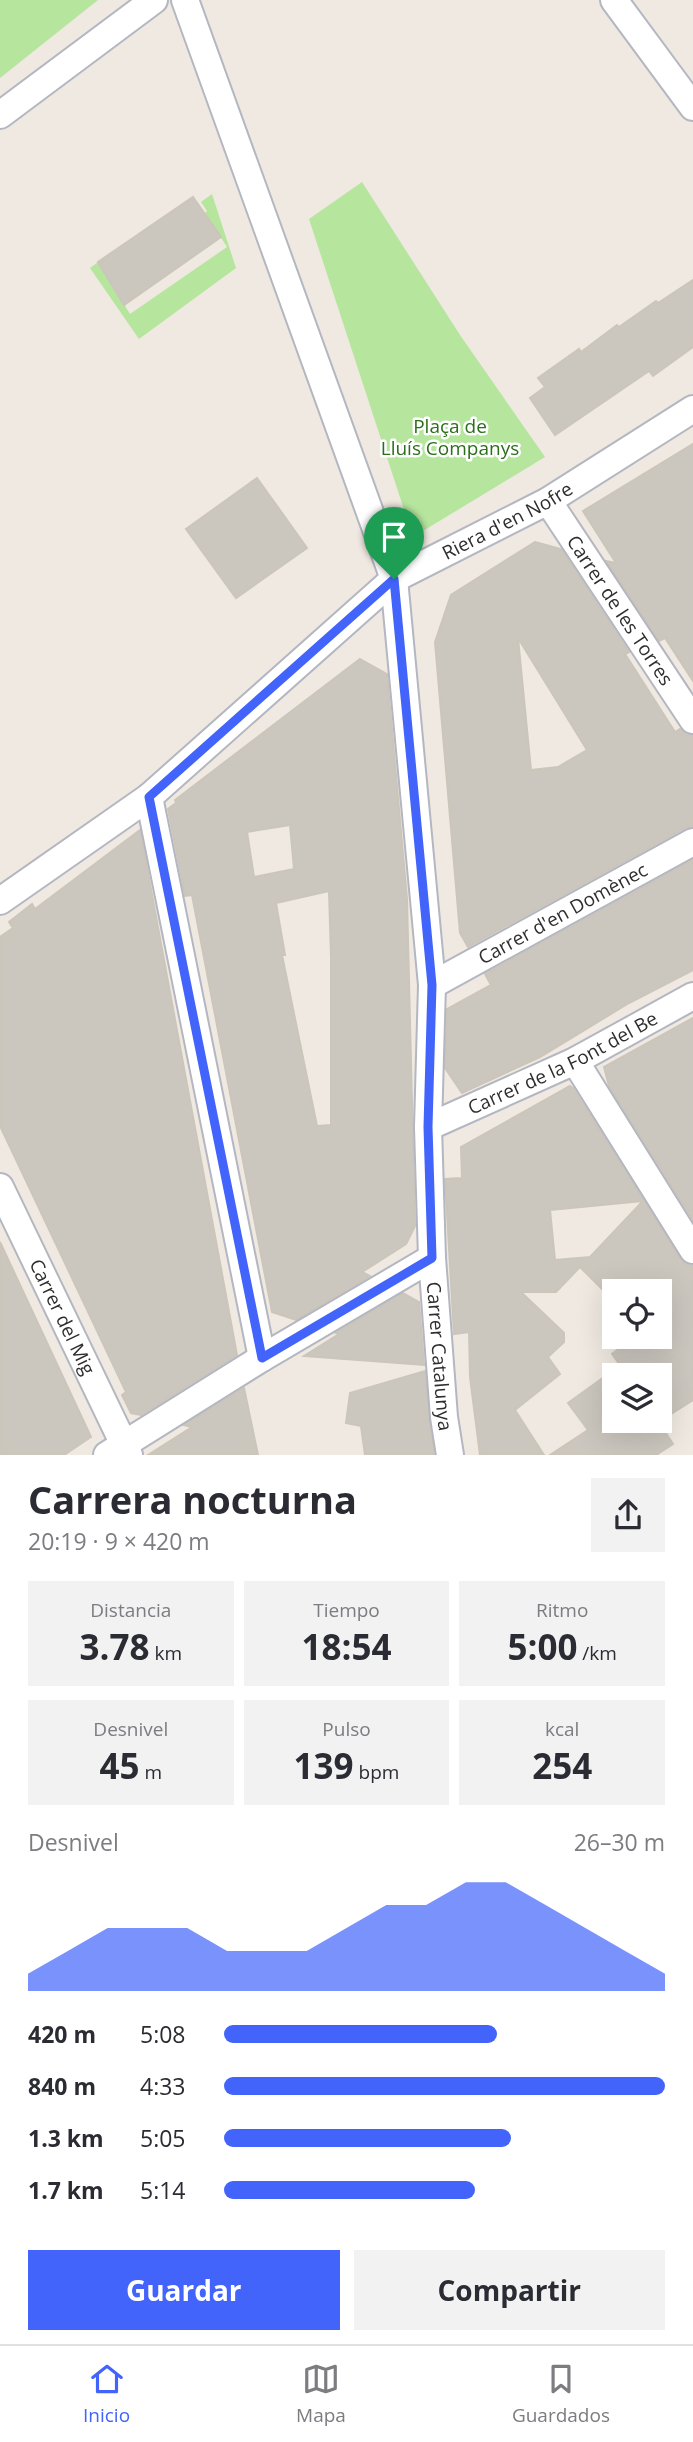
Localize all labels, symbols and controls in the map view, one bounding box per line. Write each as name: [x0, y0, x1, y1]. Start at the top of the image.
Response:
park label: Plaça de Lluís Companys: [381, 413, 519, 461]
street label: Riera d'en Nofre: [437, 476, 578, 566]
pin: [364, 507, 424, 579]
icon: arrive: [375, 518, 413, 556]
street label: Carrer de les Torres: [561, 530, 680, 690]
street label: Carrer d'en Domènec: [473, 856, 652, 970]
street label: Carrer de la Font del Be: [463, 1005, 662, 1121]
street label: Carrer del Mig: [23, 1254, 101, 1379]
map controls: [602, 1279, 672, 1433]
button: locate: [602, 1279, 672, 1349]
street label: Carrer Catalunya: [421, 1281, 459, 1433]
button: layers: [602, 1363, 672, 1433]
text: Carrera nocturna: [28, 1473, 357, 1525]
button: share: [591, 1478, 665, 1552]
text: 20:19 · 9 × 420 m: [28, 1525, 210, 1557]
text: Distancia: [90, 1597, 171, 1623]
text: Tiempo: [313, 1597, 380, 1623]
text: Ritmo: [536, 1597, 588, 1623]
text: 3.78: [80, 1623, 150, 1670]
text: 18:54: [301, 1623, 392, 1670]
text: 5:00: [507, 1623, 577, 1670]
text: km: [150, 1640, 182, 1666]
text: /km: [577, 1640, 617, 1666]
text: Desnivel: [93, 1716, 168, 1742]
text: Pulso: [322, 1716, 371, 1742]
text: kcal: [545, 1716, 579, 1742]
text: 45: [100, 1742, 140, 1789]
text: 139: [294, 1742, 354, 1789]
text: 254: [532, 1742, 592, 1789]
text: m: [140, 1759, 162, 1785]
text: bpm: [354, 1759, 399, 1785]
text: Desnivel: [28, 1826, 119, 1858]
text: 26–30 m: [574, 1826, 665, 1858]
text: 420 m: [28, 2018, 96, 2050]
text: 5:08: [140, 2018, 186, 2050]
text: 840 m: [28, 2070, 96, 2102]
text: 4:33: [140, 2070, 186, 2102]
text: 1.3 km: [28, 2122, 104, 2154]
text: 5:05: [140, 2122, 186, 2154]
text: 1.7 km: [28, 2174, 104, 2206]
text: 5:14: [140, 2174, 186, 2206]
button: Guardar: [28, 2250, 340, 2330]
button: Compartir: [354, 2250, 665, 2330]
tab: Inicio: [83, 2360, 130, 2428]
tab: Mapa: [296, 2360, 346, 2428]
tab: Guardados: [512, 2360, 610, 2428]

